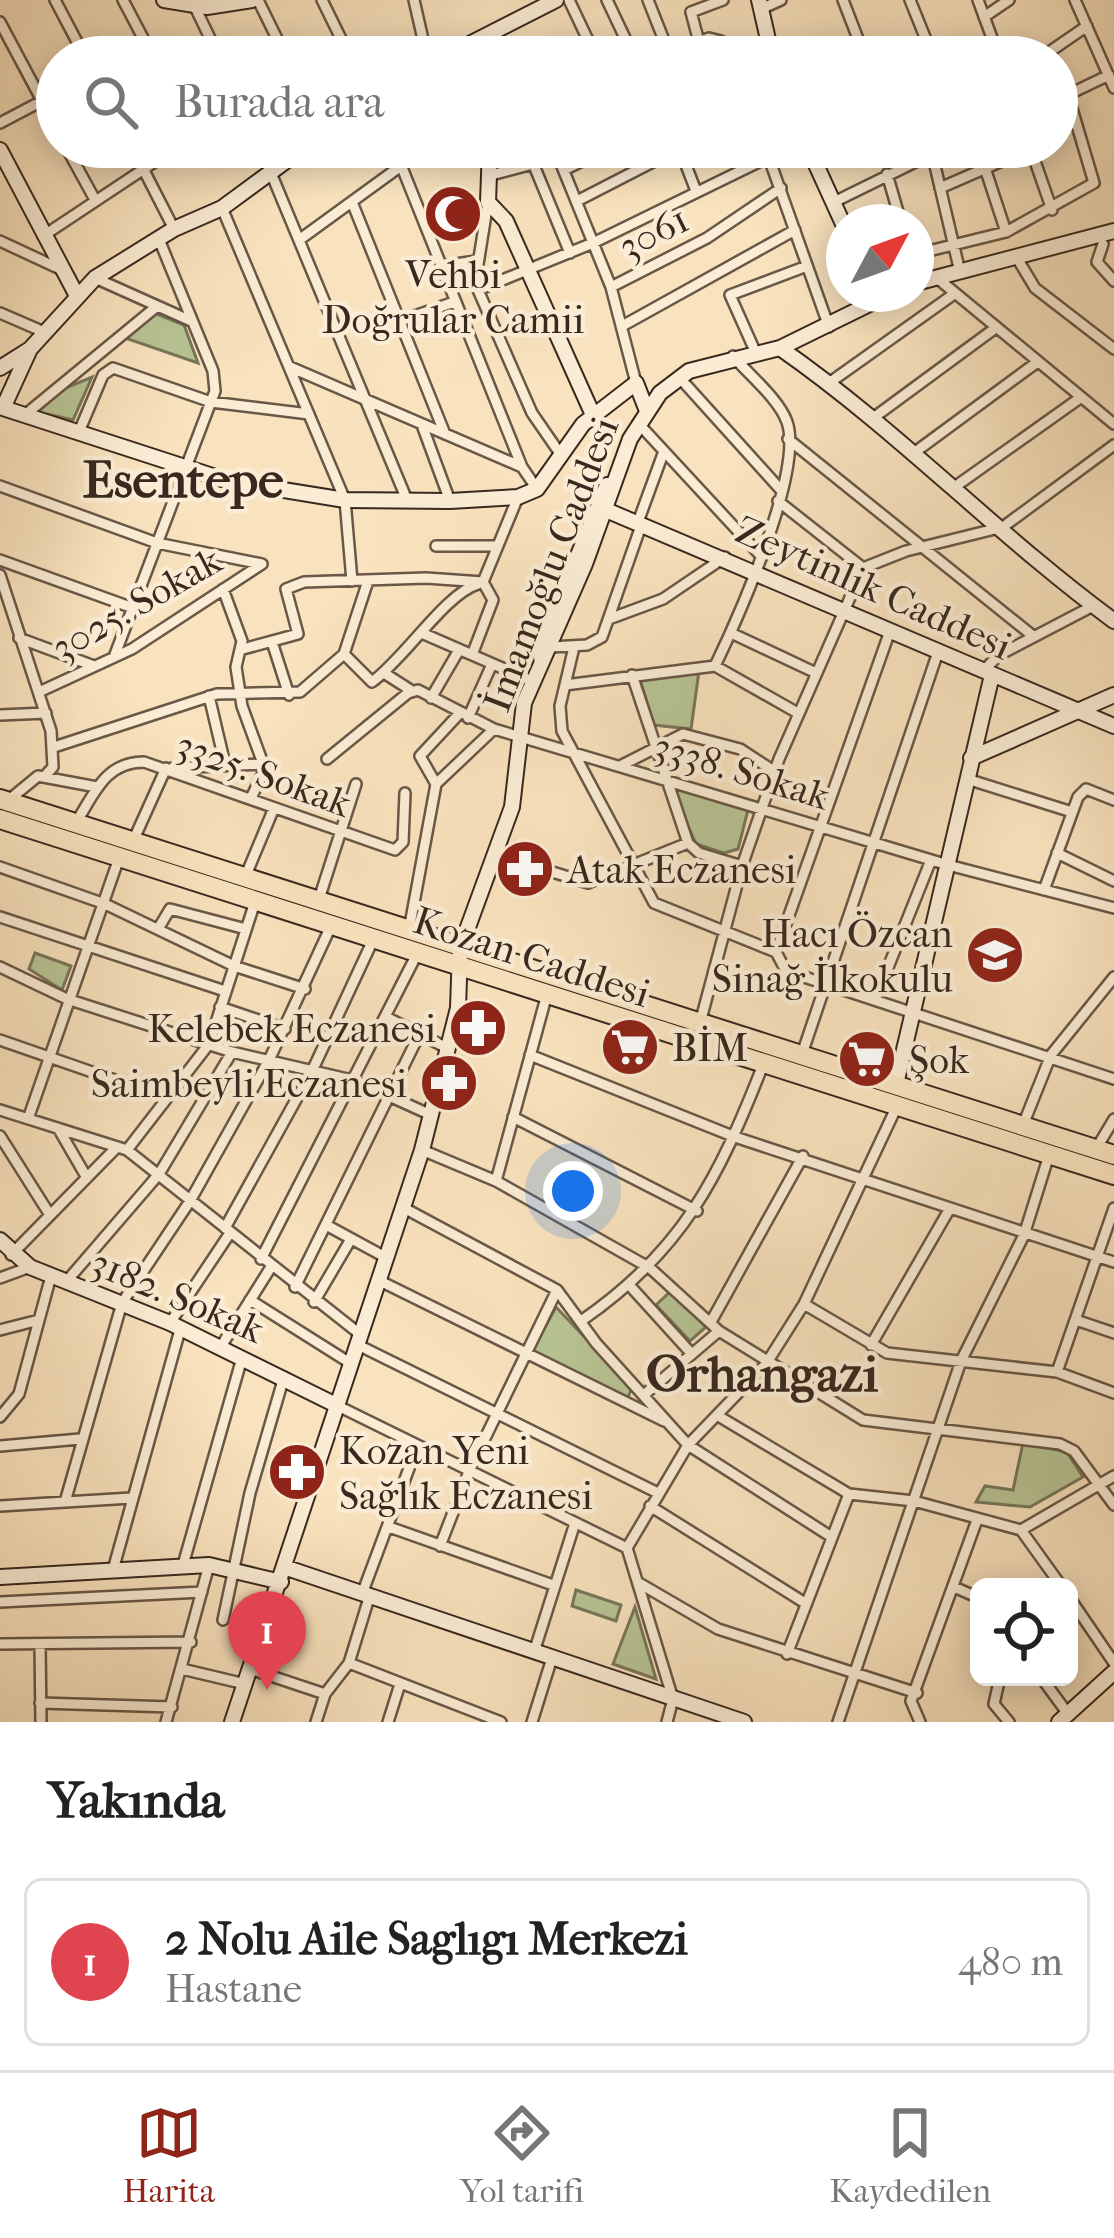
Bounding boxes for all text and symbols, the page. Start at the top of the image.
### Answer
search box [36,36,1078,168]
icon: search [78,69,144,135]
text: Burada ara [174,76,384,129]
mosque icon: Vehbi Doğrular Camii [422,183,484,245]
street label: 3061 [611,196,696,270]
north arrow [826,204,934,312]
place label: Vehbi Doğrular Camii [322,252,585,343]
street label: İmamoğlu Caddesi [474,410,628,718]
district label: Esentepe [83,450,283,510]
street label: Zeytinlik Caddesi [729,507,1019,669]
street label: 3025. Sokak [44,536,230,671]
street label: 3325. Sokak [170,721,358,827]
street label: 3338. Sokak [648,722,836,820]
pharmacy icon: Atak Eczanesi [494,838,556,900]
place label: Atak Eczanesi [565,847,797,893]
street label: Kozan Caddesi [408,897,656,1017]
place label: Hacı Özcan Sinağ İlkokulu [712,911,953,1002]
school or university icon: Hacı Özcan Sinağ İlkokulu [964,924,1026,986]
pharmacy icon: Kelebek Eczanesi [447,997,509,1059]
place label: Kelebek Eczanesi [147,1006,436,1052]
supermarket icon: BİM [599,1016,661,1078]
place label: BİM [672,1025,748,1071]
supermarket icon: Şok [836,1028,898,1090]
place label: Şok [909,1037,970,1083]
pharmacy icon: Saimbeyli Eczanesi [418,1052,480,1114]
place label: Saimbeyli Eczanesi [91,1061,407,1107]
your location [543,1161,603,1221]
street label: 3182. Sokak [84,1239,272,1353]
district label: Orhangazi [646,1344,879,1404]
place label: Kozan Yeni Sağlık Eczanesi [339,1428,593,1519]
pharmacy icon: Kozan Yeni Sağlık Eczanesi [266,1441,328,1503]
map controls [970,1578,1078,1686]
button: locate [970,1578,1078,1686]
pin: 1 [228,1591,306,1690]
text: Yakında [48,1770,224,1830]
text: 2 Nolu Aile Saglıgı Merkezi [165,1913,688,1966]
text: 1 [83,1939,97,1985]
text: 480 m [958,1939,1063,1985]
text: Hastane [165,1966,302,2012]
tab: Harita [123,2100,215,2211]
tab: Yol tarifi [460,2100,584,2211]
tab: Kaydedilen [829,2100,991,2211]

